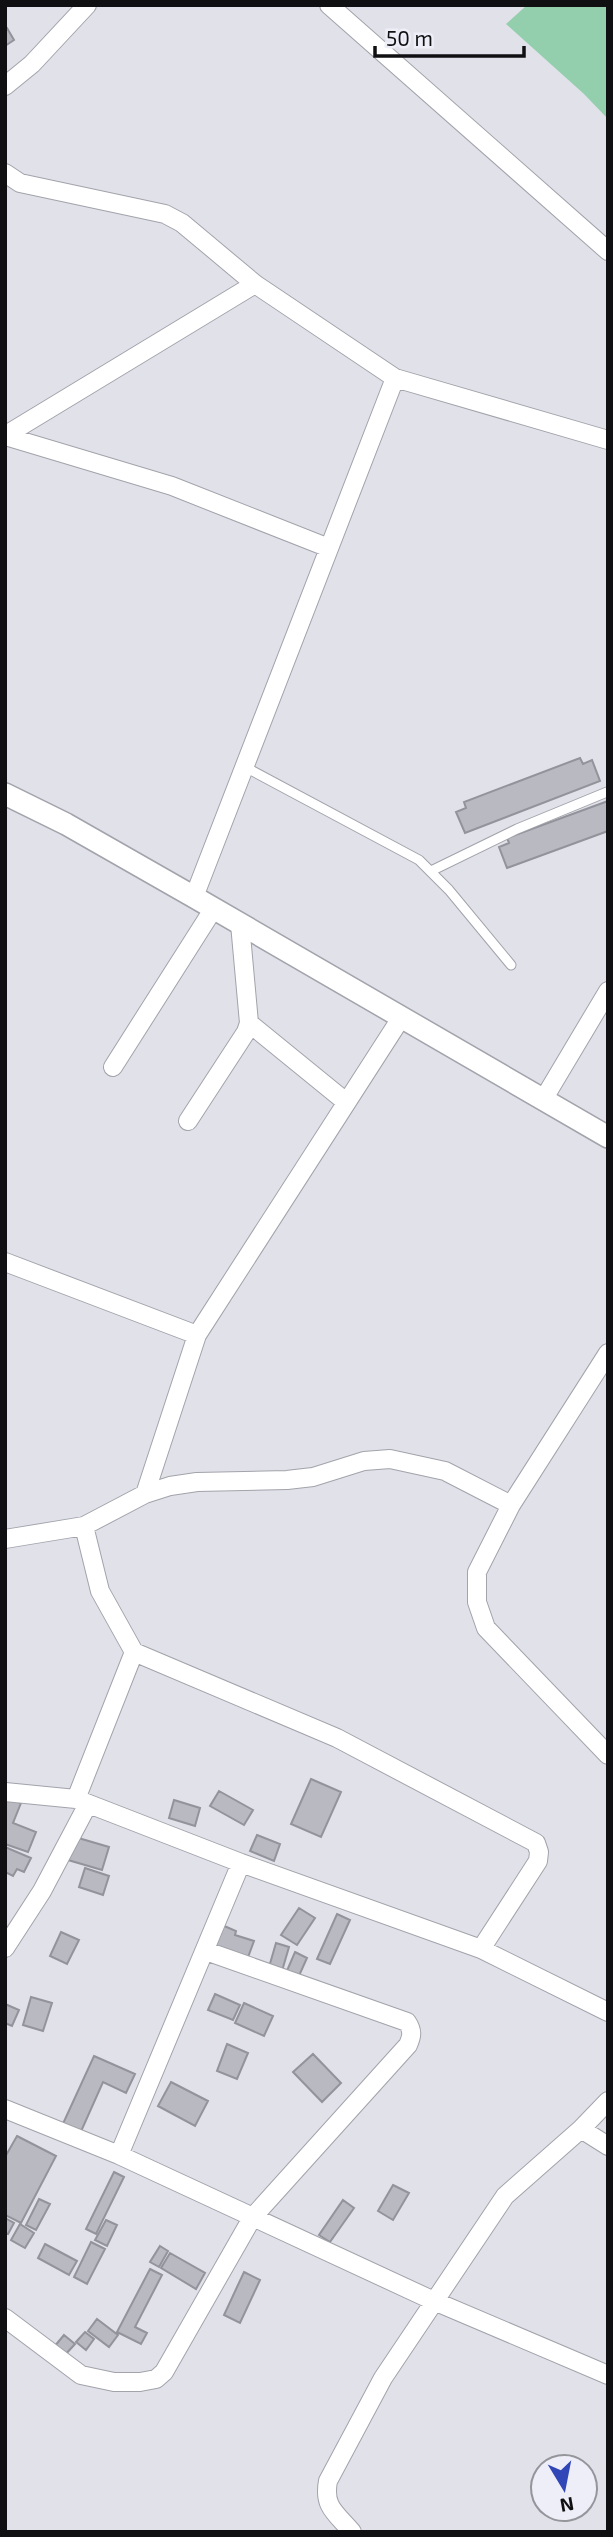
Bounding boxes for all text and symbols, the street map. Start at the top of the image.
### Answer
scale bar [375,14,524,58]
text: 50 m [386,25,433,50]
north arrow [529,2453,599,2523]
text: N [558,2493,576,2518]

